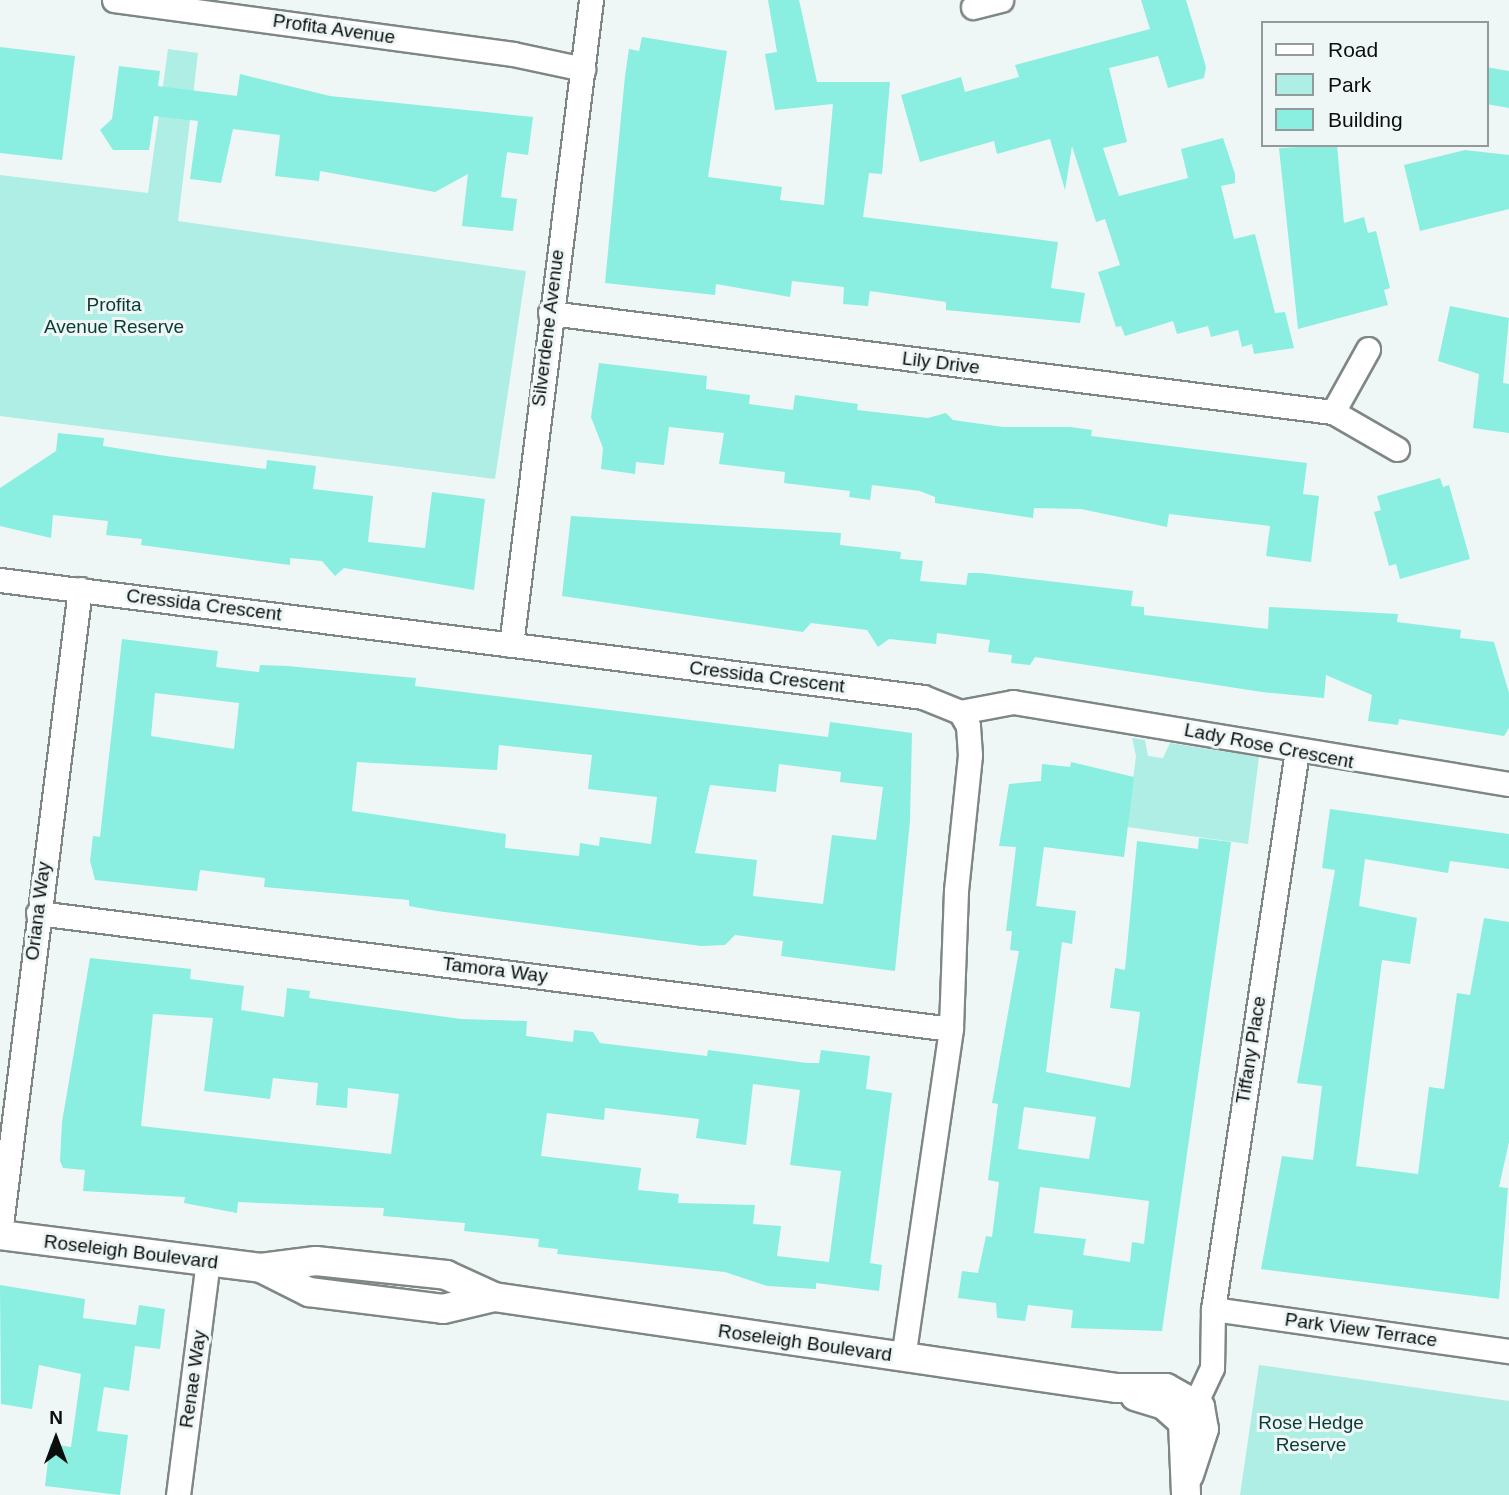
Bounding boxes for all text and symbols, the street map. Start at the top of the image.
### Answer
street label: Profita Avenue [271,9,397,49]
legend [1260,21,1488,147]
text: Road [1328,38,1378,61]
text: Park [1328,73,1371,96]
text: Building [1328,108,1403,131]
street label: Silverdene Avenue [527,248,569,408]
park label: Profita Avenue Reserve [44,294,184,338]
street label: Lily Drive [901,347,981,379]
street label: Cressida Crescent [125,584,283,626]
street label: Cressida Crescent [688,656,846,698]
street label: Lady Rose Crescent [1182,718,1356,774]
street label: Oriana Way [21,860,55,962]
street label: Tamora Way [441,952,549,988]
street label: Tiffany Place [1231,994,1271,1106]
street label: Roseleigh Boulevard [43,1230,219,1274]
street label: Park View Terrace [1283,1308,1439,1352]
street label: Roseleigh Boulevard [717,1320,893,1366]
street label: Renae Way [175,1329,211,1429]
north arrow [21,1404,91,1474]
text: N [49,1407,63,1428]
park label: Rose Hedge Reserve [1258,1412,1364,1456]

